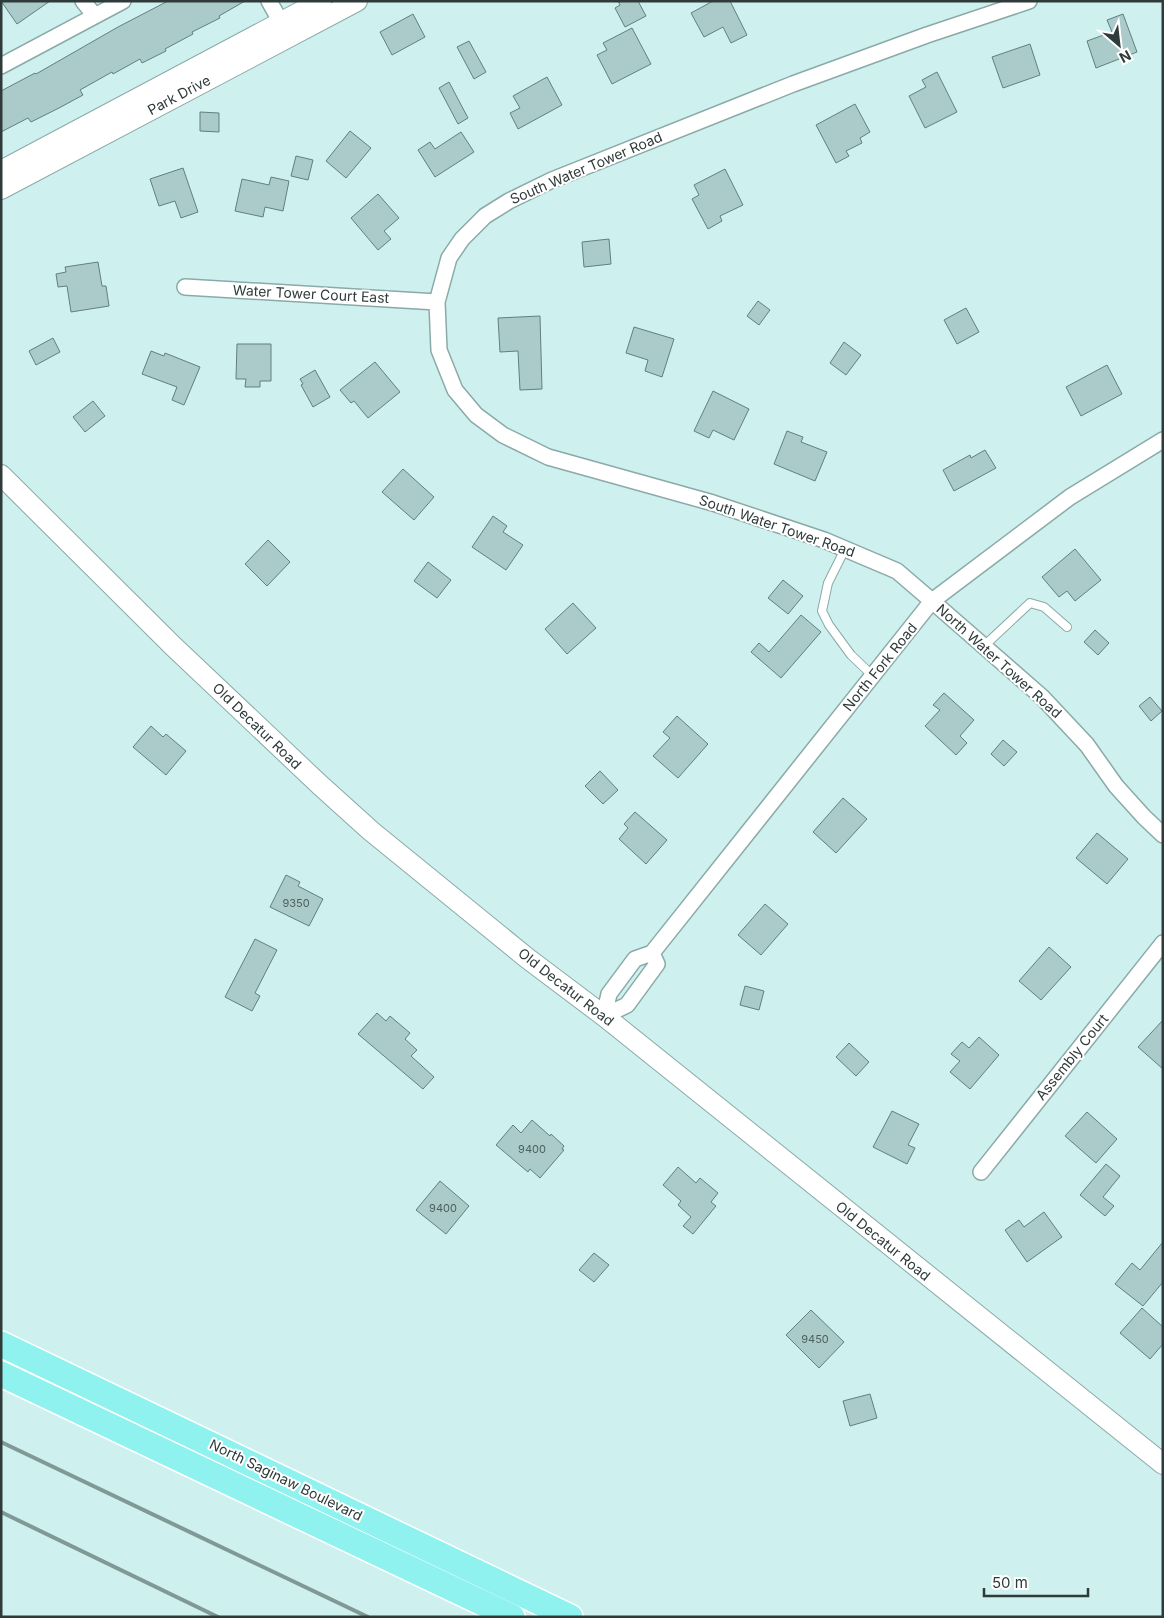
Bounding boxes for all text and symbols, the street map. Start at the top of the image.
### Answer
north arrow [1094,20,1144,70]
text: N [1117,47,1134,67]
street label: Park Drive [144,71,213,118]
street label: South Water Tower Road [507,128,664,207]
street label: Water Tower Court East [232,281,390,306]
street label: South Water Tower Road [697,491,857,560]
street label: North Water Tower Road [933,600,1065,721]
street label: North Fork Road [839,619,920,714]
street label: Old Decatur Road [209,679,305,772]
house number: 9350 [282,896,310,910]
street label: Old Decatur Road [515,944,618,1029]
street label: Assembly Court [1032,1010,1112,1103]
house number: 9400 [518,1142,546,1156]
street label: Old Decatur Road [833,1197,934,1284]
house number: 9400 [429,1201,457,1215]
house number: 9450 [801,1332,829,1346]
street label: North Saginaw Boulevard [207,1435,365,1524]
scale bar [984,1566,1088,1598]
text: 50 m [992,1573,1028,1592]

